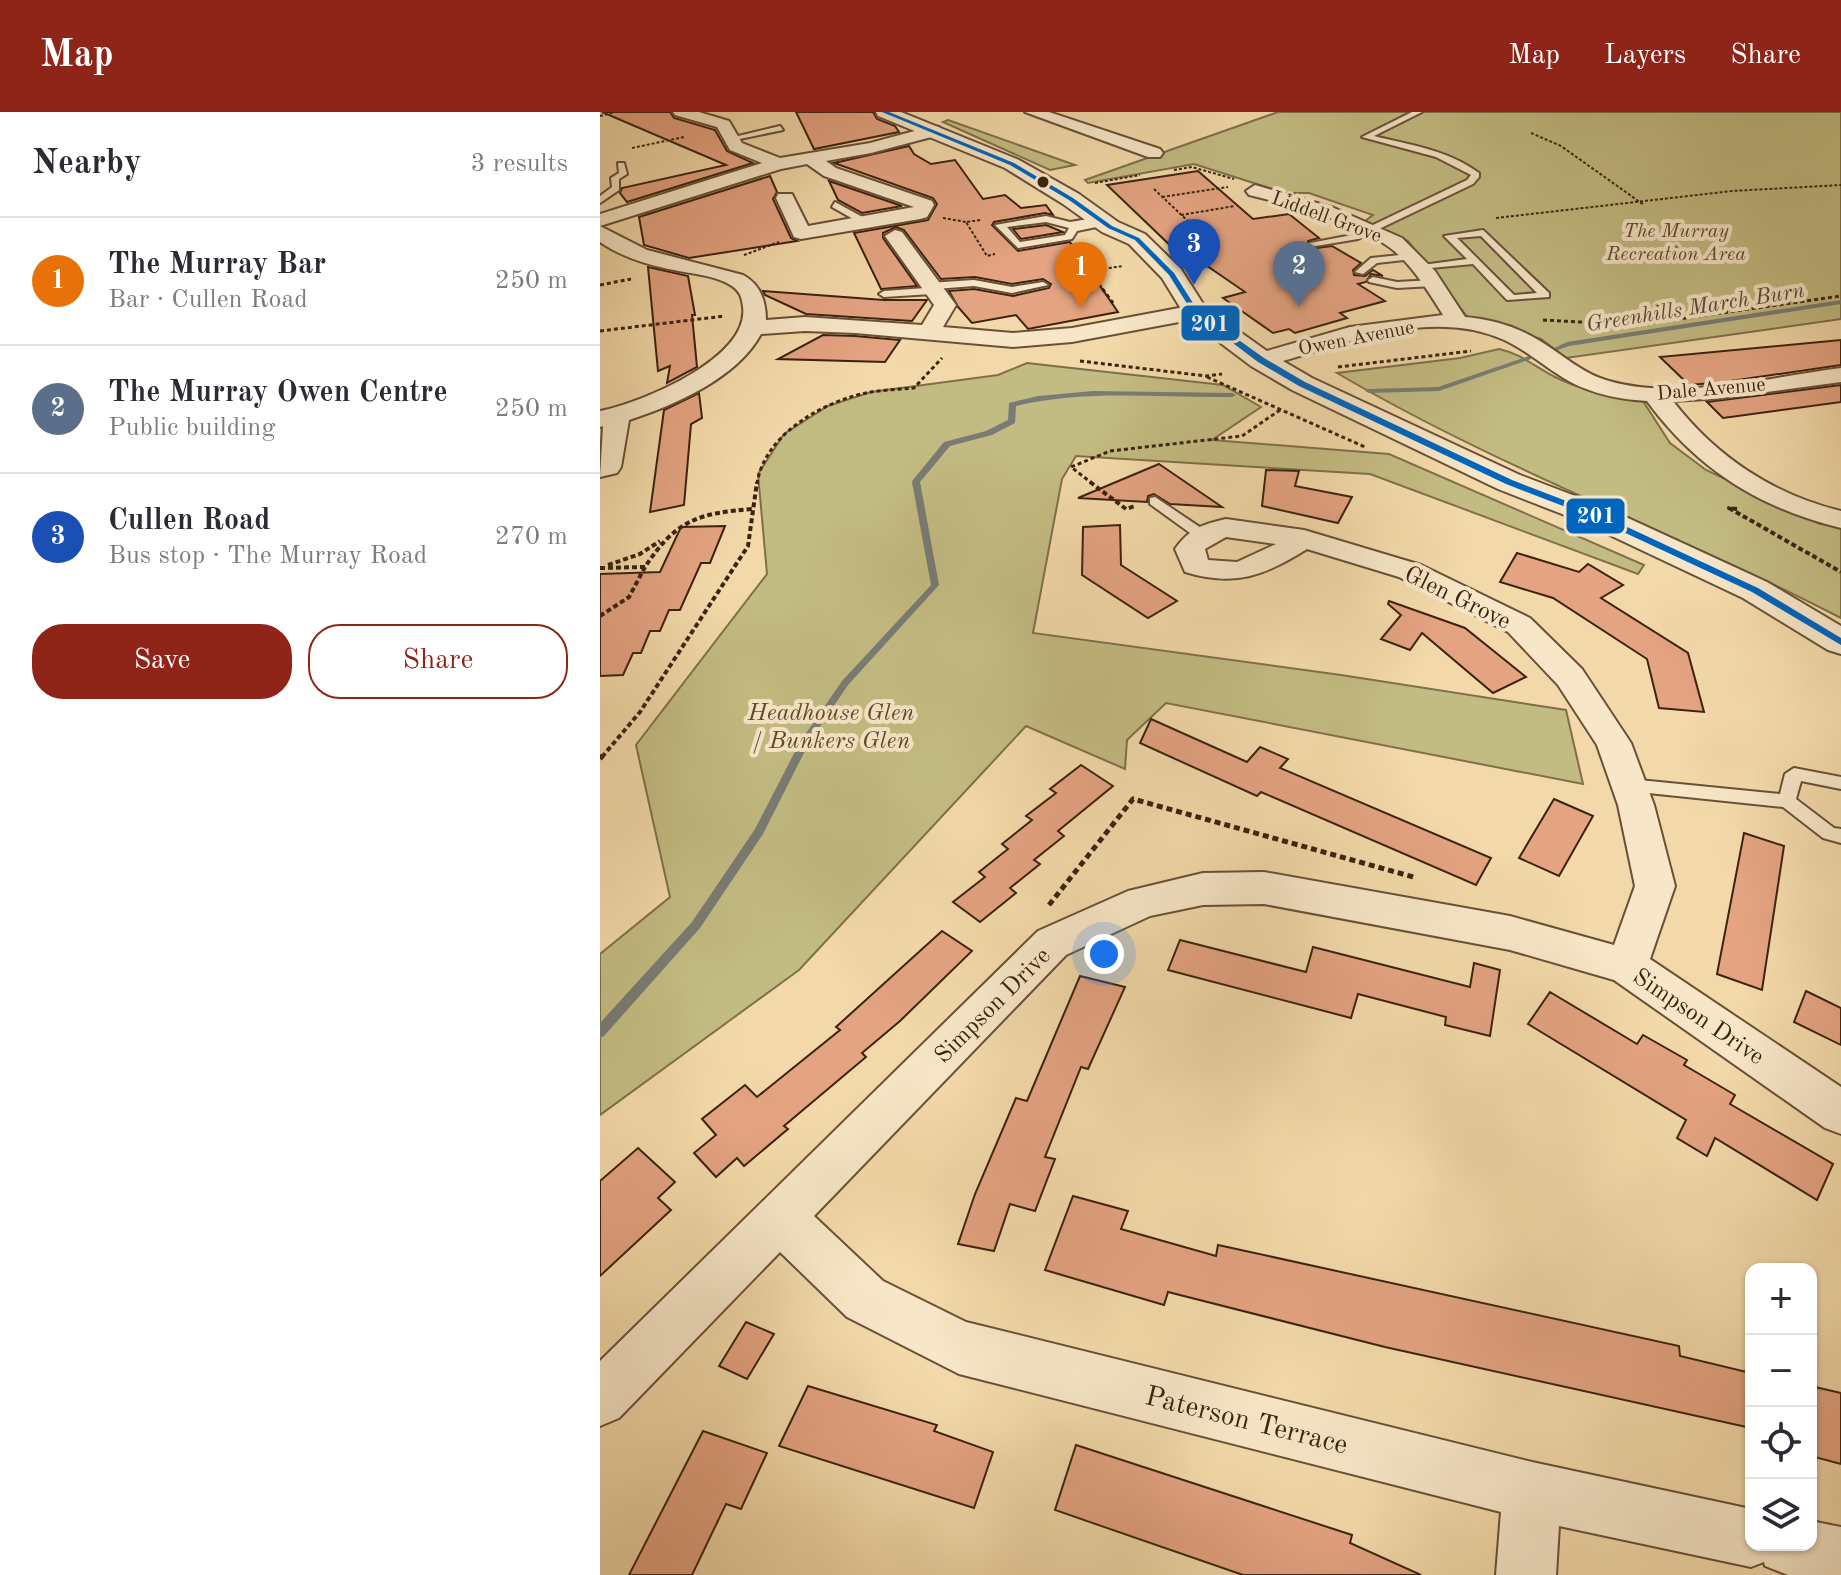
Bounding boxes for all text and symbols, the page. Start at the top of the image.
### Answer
text: Map [40,37,114,75]
text: Map [1508,42,1560,70]
text: Layers [1604,42,1686,70]
text: Share [1730,42,1801,70]
text: Nearby [32,147,142,181]
text: 3 results [470,151,568,177]
unlabelled marker [1035,174,1051,190]
street label: Liddell Grove [1268,189,1384,247]
pin: 3 [1168,219,1220,285]
park label: The Murray Recreation Area [1605,222,1746,265]
pin: 2 [1273,241,1325,307]
pin: 1 [1055,242,1107,308]
text: The Murray Bar [108,250,326,280]
text: 1 [50,268,66,294]
text: 250 m [495,268,568,294]
water label: Greenhills March Burn [1585,280,1806,336]
text: Bar · Cullen Road [108,287,308,313]
line badge: 201 [1180,304,1241,342]
text: 201 [1191,314,1229,336]
street label: Owen Avenue [1297,318,1416,360]
street label: Dale Avenue [1656,375,1766,405]
text: The Murray Owen Centre [108,378,448,408]
text: 2 [50,396,66,422]
text: 250 m [495,396,568,422]
text: Public building [108,415,275,441]
line badge: 201 [1565,497,1626,535]
text: Cullen Road [108,506,270,536]
text: 201 [1577,506,1615,528]
text: 3 [50,524,66,550]
text: 270 m [495,524,568,550]
text: Bus stop · The Murray Road [108,543,427,569]
street label: Glen Grove [1400,563,1514,635]
button: Save [32,624,292,699]
button: Share [308,624,568,699]
park label: Headhouse Glen / Bunkers Glen [747,702,915,754]
your location [1084,934,1124,974]
street label: Simpson Drive [931,944,1056,1069]
street label: Simpson Drive [1628,965,1768,1070]
map controls [1745,1263,1817,1551]
button: + [1745,1263,1817,1335]
button: − [1745,1335,1817,1407]
street label: Paterson Terrace [1142,1383,1350,1461]
button: locate [1745,1407,1817,1479]
button: layers [1745,1479,1817,1551]

